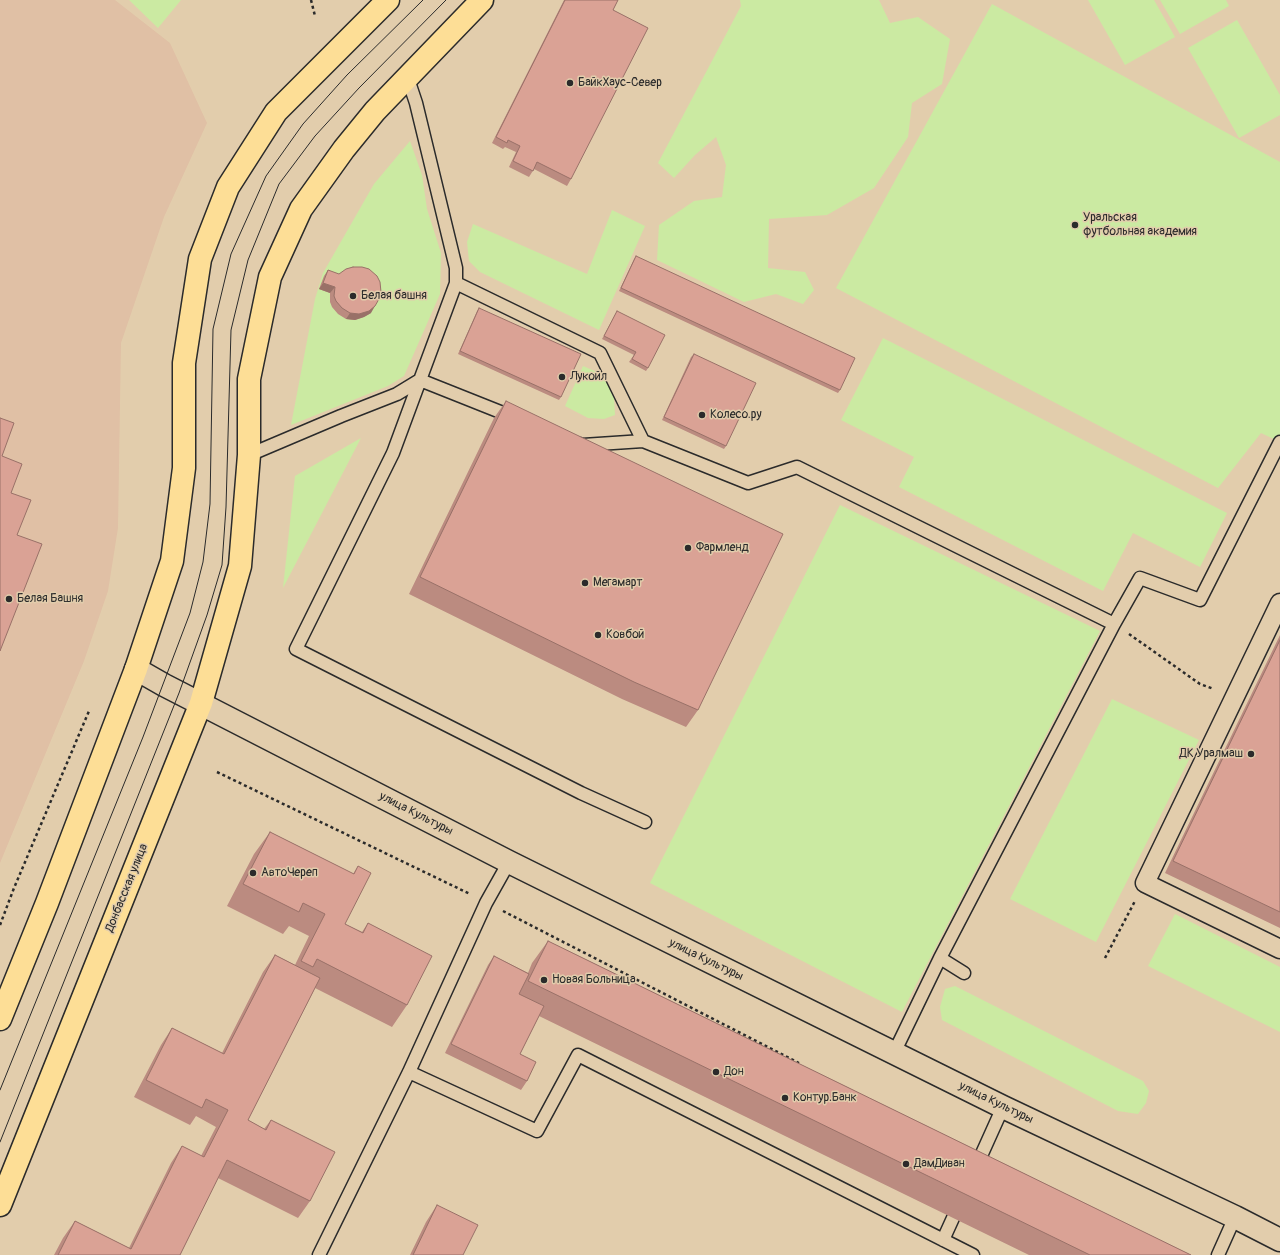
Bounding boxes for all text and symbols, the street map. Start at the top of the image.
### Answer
place label: БайкХаус-Север [578,76,662,90]
marker: БайкХаус-Север [565,78,575,88]
place label: Уральская футбольная академия [1083,211,1197,239]
marker: Уральская футбольная академия [1070,220,1080,230]
place label: Белая башня [361,289,427,303]
marker: Белая башня [348,291,358,301]
place label: Лукойл [570,370,607,384]
marker: Лукойл [557,372,567,382]
place label: Колесо.ру [710,408,762,422]
marker: Колесо.ру [697,410,707,420]
place label: Фармленд [696,541,749,555]
marker: Фармленд [683,543,693,553]
place label: Мегамарт [593,576,642,590]
marker: Мегамарт [580,578,590,588]
place label: Белая Башня [17,592,83,606]
marker: Белая Башня [4,594,14,604]
place label: Ковбой [606,628,644,642]
marker: Ковбой [593,630,603,640]
place label: ДК Уралмаш [1180,747,1243,761]
marker: ДК Уралмаш [1246,749,1256,759]
street label: улица Культуры [377,789,455,839]
street label: Донбасская улица [103,842,151,934]
place label: АвтоЧереп [261,866,318,880]
marker: АвтоЧереп [248,868,258,878]
street label: улица Культуры [667,936,745,984]
place label: Новая Больница [552,973,636,987]
marker: Новая Больница [539,975,549,985]
place label: Дон [724,1065,744,1079]
marker: Дон [711,1067,721,1077]
street label: улица Культуры [957,1079,1035,1127]
place label: Контур.Банк [793,1091,857,1105]
marker: Контур.Банк [780,1093,790,1103]
place label: ДамДиван [914,1157,965,1171]
marker: ДамДиван [901,1159,911,1169]

